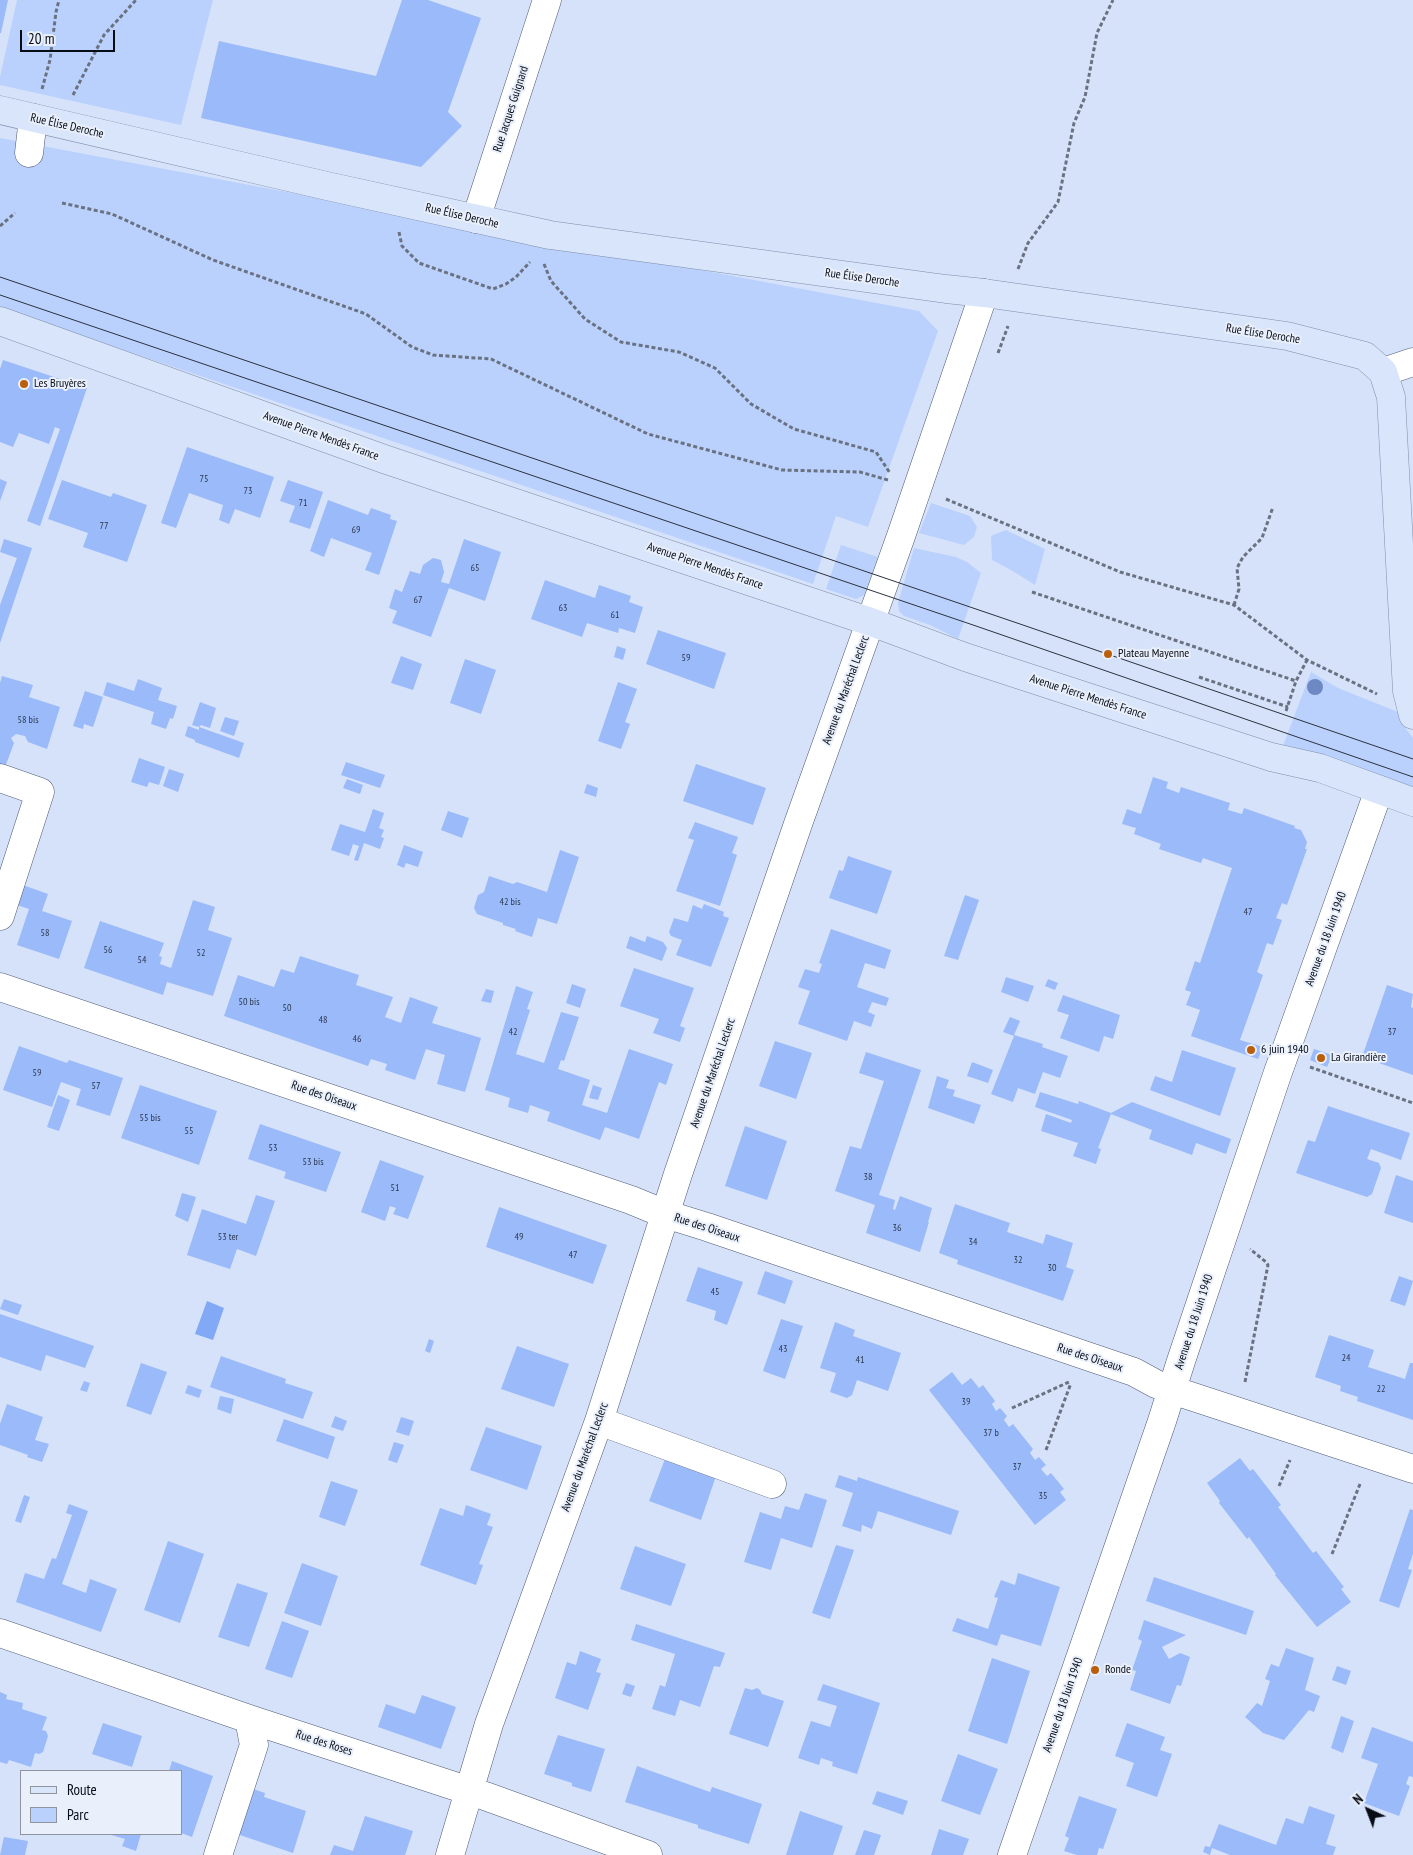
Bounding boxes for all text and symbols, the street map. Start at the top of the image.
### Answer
scale bar [22,20,118,52]
text: 20 m [28,29,54,48]
street label: Rue Jacques Guignard [490,64,532,154]
street label: Rue Élise Deroche [29,111,105,141]
street label: Rue Élise Deroche [424,201,500,231]
street label: Rue Élise Deroche [824,266,900,290]
street label: Rue Élise Deroche [1225,321,1301,347]
place label: Les Bruyères [34,377,86,391]
marker: Les Bruyères [18,378,30,390]
street label: Avenue Pierre Mendès France [261,408,381,464]
house number: 75 [200,473,208,485]
house number: 73 [244,485,252,497]
house number: 71 [299,497,307,509]
house number: 77 [100,520,108,532]
house number: 69 [352,524,360,536]
street label: Avenue Pierre Mendès France [645,539,765,593]
house number: 65 [471,562,479,574]
house number: 67 [414,594,422,606]
house number: 63 [559,602,567,614]
house number: 61 [611,609,619,621]
street label: Avenue du Maréchal Leclerc [820,633,872,747]
place label: Plateau Mayenne [1118,647,1189,661]
marker: Plateau Mayenne [1102,648,1114,660]
house number: 59 [682,652,690,664]
street label: Avenue Pierre Mendès France [1028,671,1148,723]
house number: 58 bis [17,714,39,726]
street label: Avenue du 18 Juin 1940 [1302,890,1350,988]
house number: 42 bis [499,896,521,908]
house number: 47 [1244,906,1252,918]
house number: 58 [41,927,49,939]
house number: 56 [104,944,112,956]
house number: 52 [197,947,205,959]
house number: 54 [138,954,146,966]
house number: 50 bis [238,996,260,1008]
house number: 50 [283,1002,291,1014]
house number: 48 [319,1014,327,1026]
street label: Avenue du Maréchal Leclerc [687,1016,739,1130]
house number: 42 [509,1026,517,1038]
house number: 37 [1388,1026,1396,1038]
house number: 46 [353,1033,361,1045]
place label: 6 juin 1940 [1261,1043,1309,1057]
marker: 6 juin 1940 [1245,1044,1257,1056]
place label: La Girandière [1331,1051,1386,1065]
marker: La Girandière [1315,1052,1327,1064]
house number: 59 [33,1067,41,1079]
street label: Rue des Oiseaux [289,1078,359,1114]
house number: 57 [92,1080,100,1092]
house number: 55 bis [139,1112,161,1124]
house number: 55 [185,1125,193,1137]
house number: 53 [269,1142,277,1154]
house number: 53 bis [302,1156,324,1168]
house number: 38 [864,1171,872,1183]
house number: 51 [391,1182,399,1194]
street label: Rue des Oiseaux [672,1211,742,1245]
house number: 36 [893,1222,901,1234]
house number: 53 ter [218,1231,238,1243]
house number: 49 [515,1231,523,1243]
house number: 34 [969,1236,977,1248]
house number: 47 [569,1249,577,1261]
house number: 32 [1014,1254,1022,1266]
house number: 30 [1048,1262,1056,1274]
street label: Avenue du 18 Juin 1940 [1172,1273,1216,1371]
house number: 45 [711,1286,719,1298]
street label: Rue des Oiseaux [1055,1341,1125,1375]
house number: 43 [779,1343,787,1355]
house number: 24 [1342,1352,1350,1364]
house number: 41 [856,1354,864,1366]
house number: 22 [1377,1383,1385,1395]
house number: 39 [962,1396,970,1408]
street label: Avenue du Maréchal Leclerc [559,1400,611,1514]
house number: 37 b [983,1427,999,1439]
house number: 37 [1013,1461,1021,1473]
house number: 35 [1039,1490,1047,1502]
street label: Avenue du 18 Juin 1940 [1040,1656,1086,1754]
place label: Ronde [1105,1663,1131,1677]
marker: Ronde [1089,1664,1101,1676]
street label: Rue des Roses [294,1727,354,1759]
legend [20,1770,182,1835]
text: Route [67,1780,97,1799]
north arrow [1343,1785,1393,1835]
text: N [1349,1790,1367,1808]
text: Parc [67,1805,89,1824]

